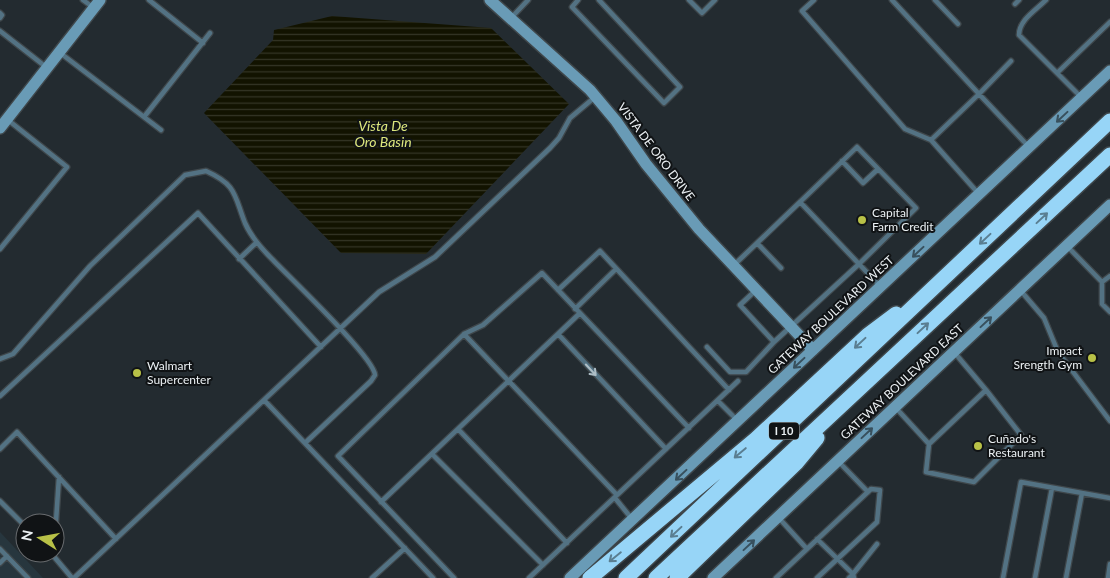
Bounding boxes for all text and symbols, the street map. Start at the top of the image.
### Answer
street label: VISTA DE ORO DRIVE [615,100,698,204]
one-way arrow [1055,111,1068,123]
water label: Vista De Oro Basin [354,117,412,150]
place label: Capital Farm Credit [872,205,934,234]
one-way arrow [1036,212,1049,224]
marker: Capital Farm Credit [856,214,868,226]
one-way arrow [979,232,992,244]
one-way arrow [911,246,924,258]
street label: GATEWAY BOULEVARD WEST [765,252,897,377]
one-way arrow [979,316,992,328]
street label: GATEWAY BOULEVARD EAST [837,321,966,443]
one-way arrow [917,322,930,334]
one-way arrow [853,337,866,349]
place label: Impact Srength Gym [1014,343,1083,372]
marker: Impact Srength Gym [1086,352,1098,364]
one-way arrow [793,357,806,369]
place label: Walmart Supercenter [147,358,211,387]
one-way arrow [585,363,597,376]
marker: Walmart Supercenter [131,367,143,379]
road number: I 10 [769,422,799,440]
one-way arrow [861,427,874,439]
place label: Cuñado's Restaurant [988,431,1045,460]
marker: Cuñado's Restaurant [972,440,984,452]
one-way arrow [734,447,747,458]
one-way arrow [675,469,687,481]
north arrow [15,513,65,563]
one-way arrow [669,526,682,537]
text: N [17,529,36,542]
one-way arrow [742,539,755,551]
one-way arrow [609,552,622,563]

